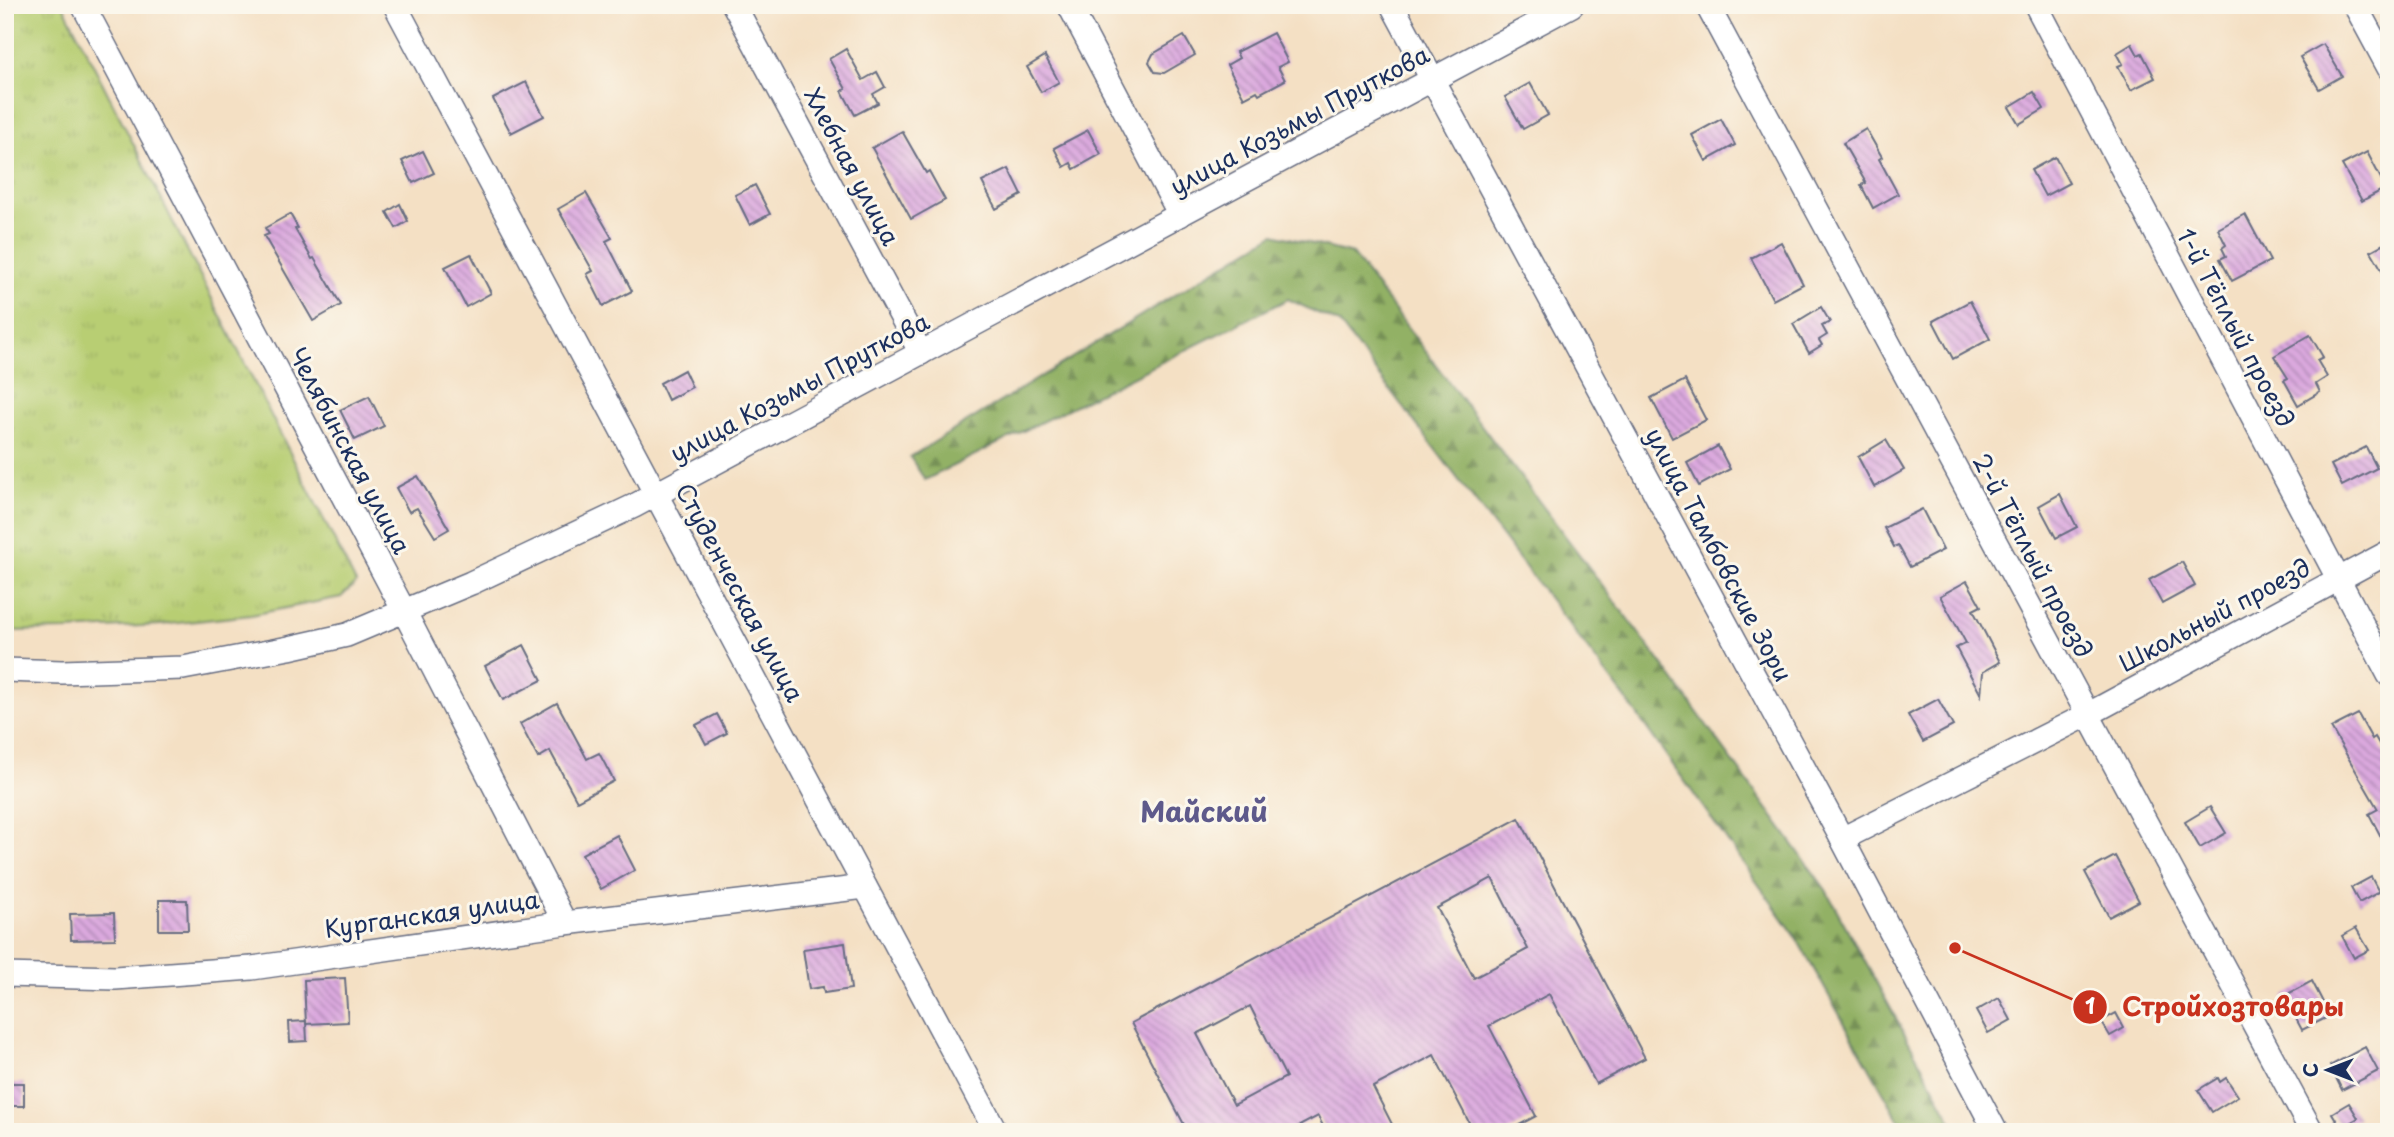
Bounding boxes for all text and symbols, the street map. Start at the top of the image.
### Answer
street label: улица Козьмы Пруткова [1163,35,1435,203]
street label: Хлебная улица [796,81,910,251]
street label: 1-й Тёплый проезд [2169,221,2305,433]
street label: улица Козьмы Пруткова [663,302,935,470]
street label: Челябинская улица [281,340,421,560]
street label: улица Тамбовские Зори [1637,421,1802,687]
street label: 2-й Тёплый проезд [1965,446,2103,664]
street label: Студенческая улица [668,476,814,708]
street label: Школьный проезд [2112,548,2316,680]
district label: Майский [1140,789,1268,832]
street label: Курганская улица [322,880,541,946]
callout: Стройхозтовары [2073,983,2358,1030]
text: Стройхозтовары [2122,986,2344,1025]
text: 1 [2085,989,2095,1021]
north arrow [2292,1036,2362,1106]
text: С [2296,1063,2324,1077]

